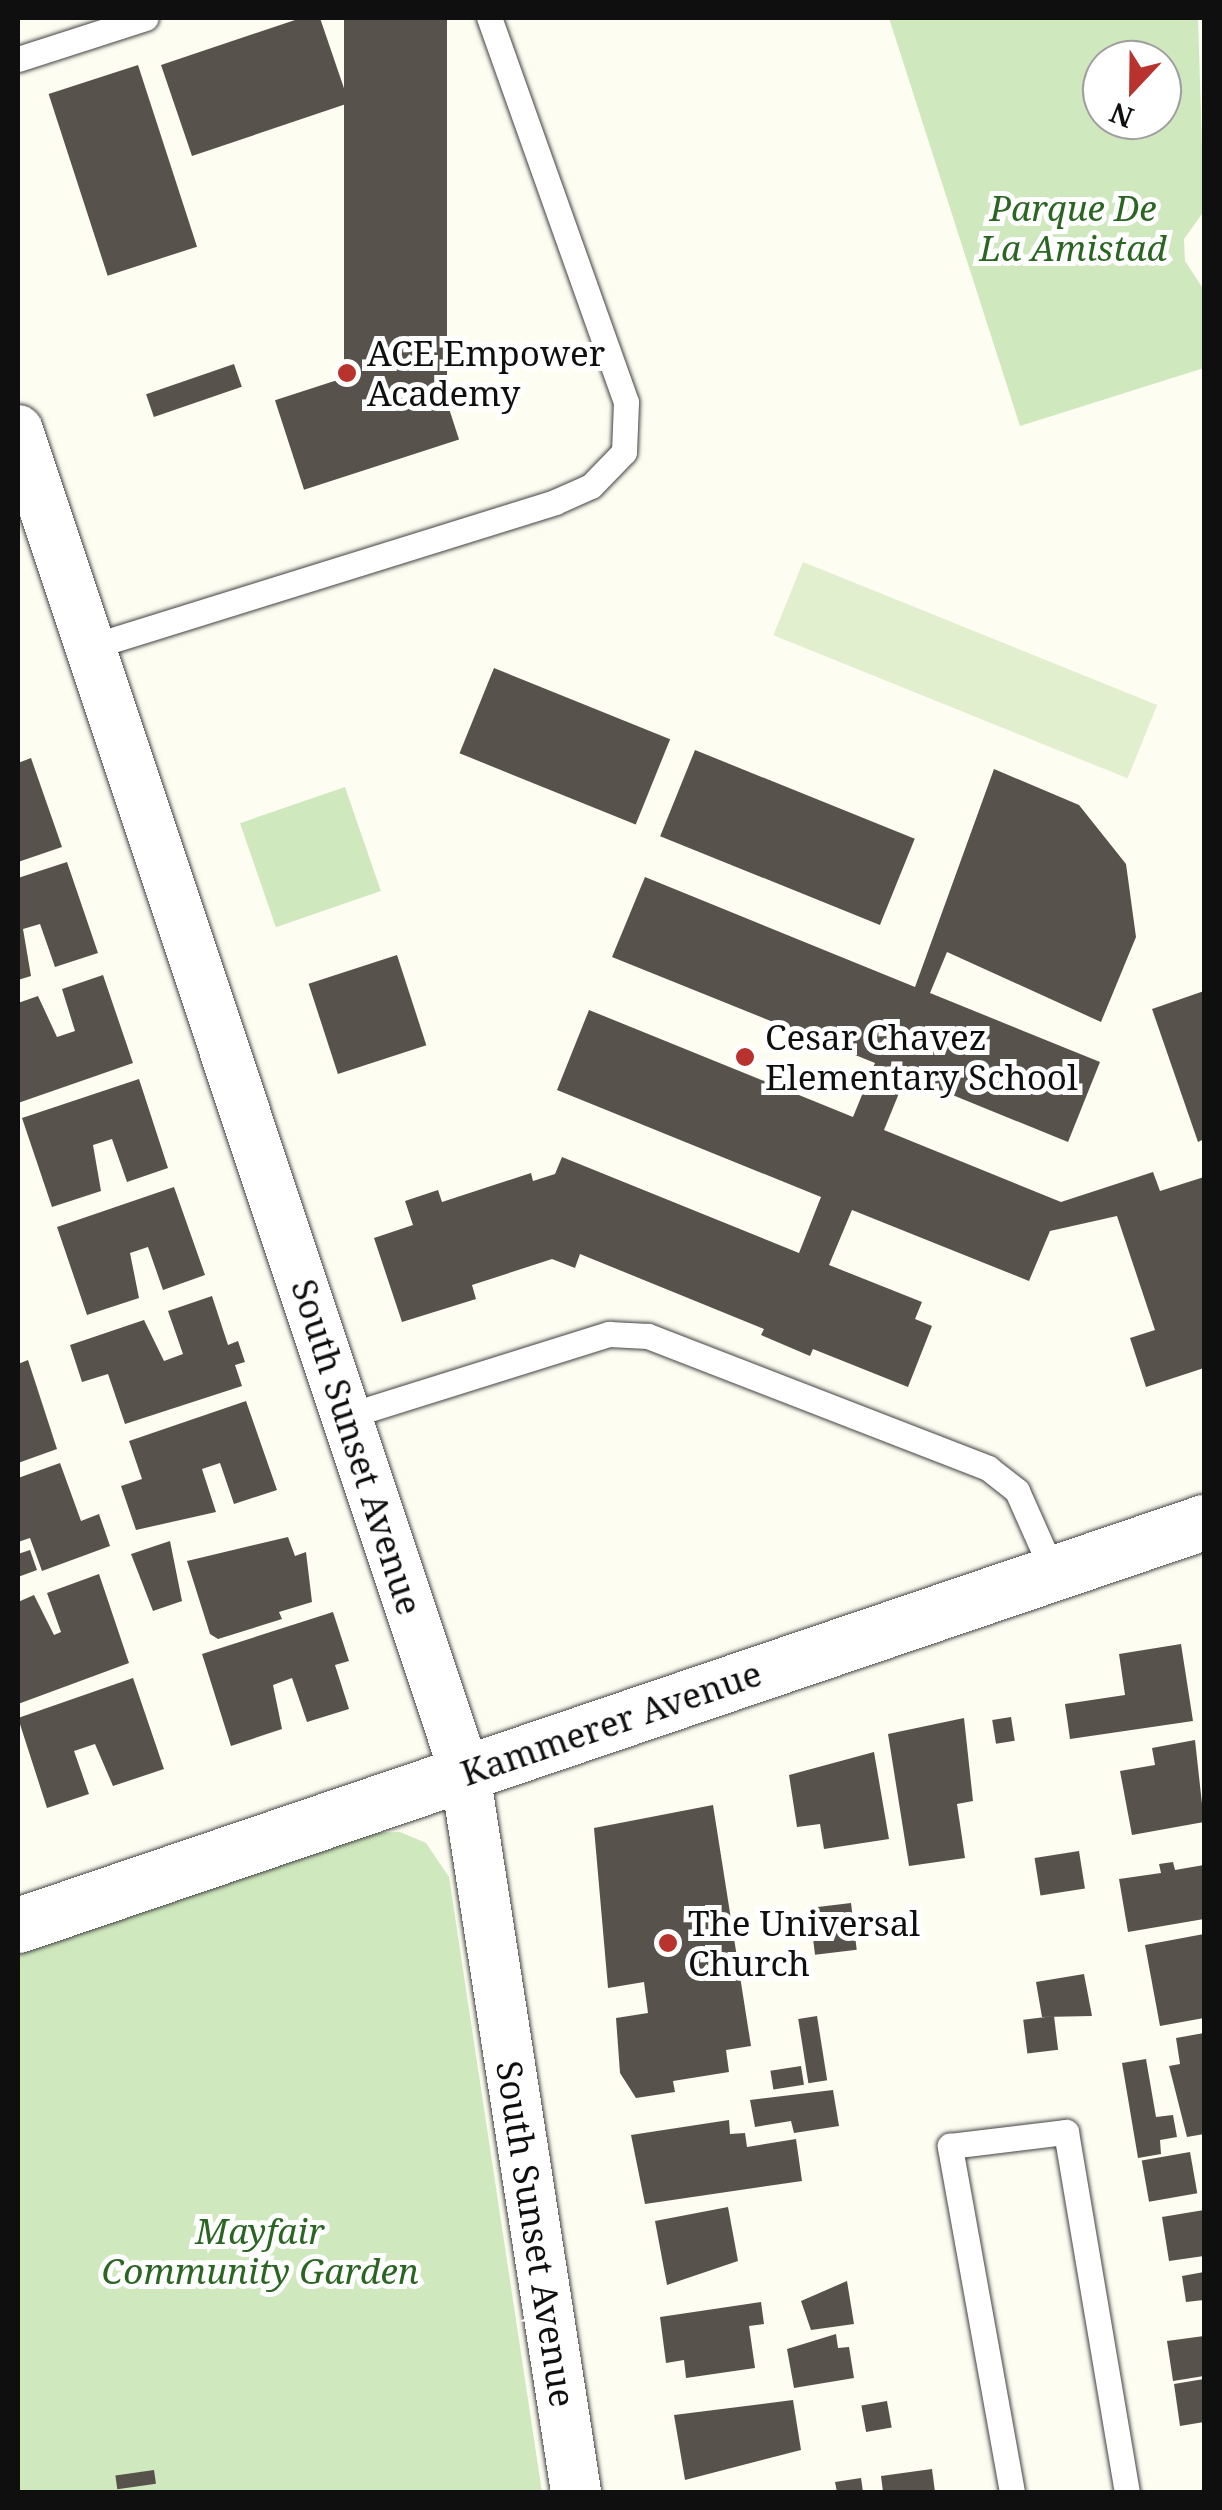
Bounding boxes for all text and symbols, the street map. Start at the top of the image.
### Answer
north arrow [1082,40,1182,140]
text: N [1104,94,1139,138]
park label: Parque De La Amistad [979,187,1167,269]
place label: ACE Empower Academy [367,332,605,414]
marker: ACE Empower Academy [336,362,358,384]
place label: Cesar Chavez Elementary School [765,1016,1078,1098]
marker: Cesar Chavez Elementary School [734,1046,756,1068]
street label: South Sunset Avenue [283,1274,431,1620]
street label: Kammerer Avenue [455,1652,767,1794]
place label: The Universal Church [688,1902,920,1984]
marker: The Universal Church [657,1932,679,1954]
street label: South Sunset Avenue [488,2058,584,2410]
park label: Mayfair Community Garden [101,2210,419,2292]

